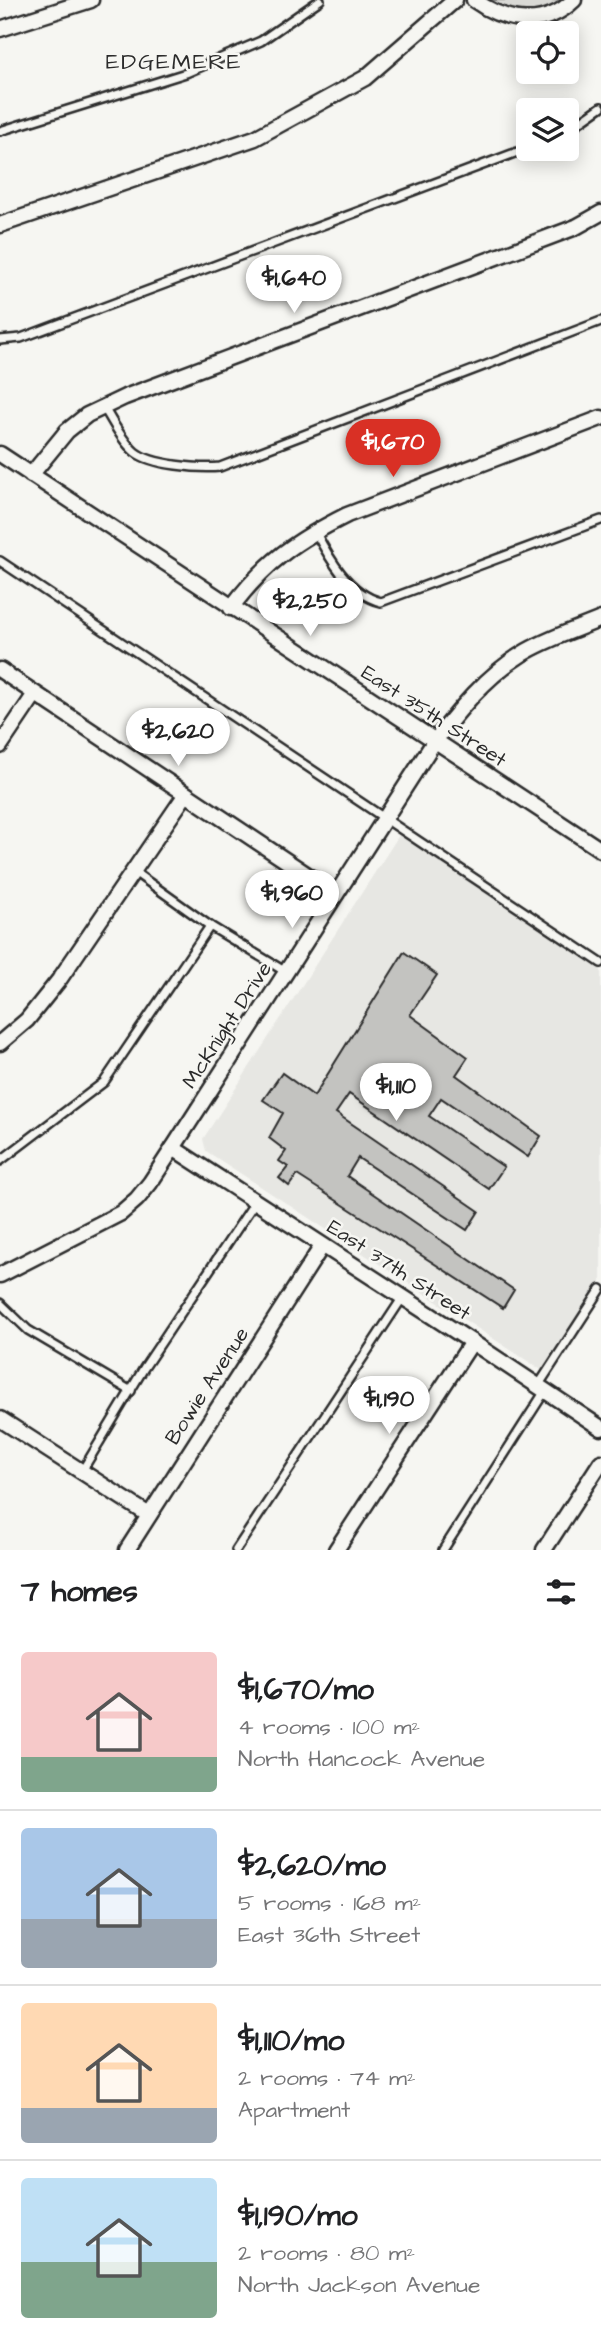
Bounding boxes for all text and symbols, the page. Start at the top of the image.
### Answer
map controls [516,21,579,161]
button: locate [516,21,579,84]
district label: EDGEMERE [106,46,242,78]
button: layers [516,98,579,161]
pin: $1,640 [237,256,351,315]
text: $1,640 [262,262,326,294]
pin: $1,670 [336,420,450,479]
text: $1,670 [362,426,424,458]
pin: $2,250 [253,578,367,638]
text: $2,250 [273,585,347,617]
street label: East 35th Street [356,658,513,774]
pin: $2,620 [121,708,235,768]
text: $2,620 [142,715,214,747]
pin: $1,960 [235,870,349,930]
text: $1,960 [261,877,323,909]
street label: McKnight Drive [175,956,281,1095]
pin: $1,110 [339,1064,453,1123]
text: $1,110 [376,1070,416,1102]
street label: East 37th Street [321,1213,477,1328]
street label: Bowie Avenue [158,1322,256,1450]
pin: $1,190 [332,1376,446,1436]
text: $1,190 [364,1383,414,1415]
text: 7 homes [21,1571,138,1613]
icon: filters [542,1573,580,1611]
text: $1,670/mo [238,1669,374,1711]
icon: home [77,1680,161,1764]
text: 4 rooms · 100 m² [238,1711,420,1743]
text: North Hancock Avenue [238,1743,485,1775]
text: $2,620/mo [238,1845,386,1887]
icon: home [77,1856,161,1940]
text: 5 rooms · 168 m² [238,1887,421,1919]
text: East 36th Street [238,1919,420,1951]
text: $1,110/mo [238,2020,344,2062]
icon: home [77,2031,161,2115]
text: 2 rooms · 74 m² [238,2062,416,2094]
text: Apartment [238,2094,350,2126]
text: $1,190/mo [238,2195,358,2237]
icon: home [77,2206,161,2290]
text: 2 rooms · 80 m² [238,2237,415,2269]
text: North Jackson Avenue [238,2269,480,2301]

